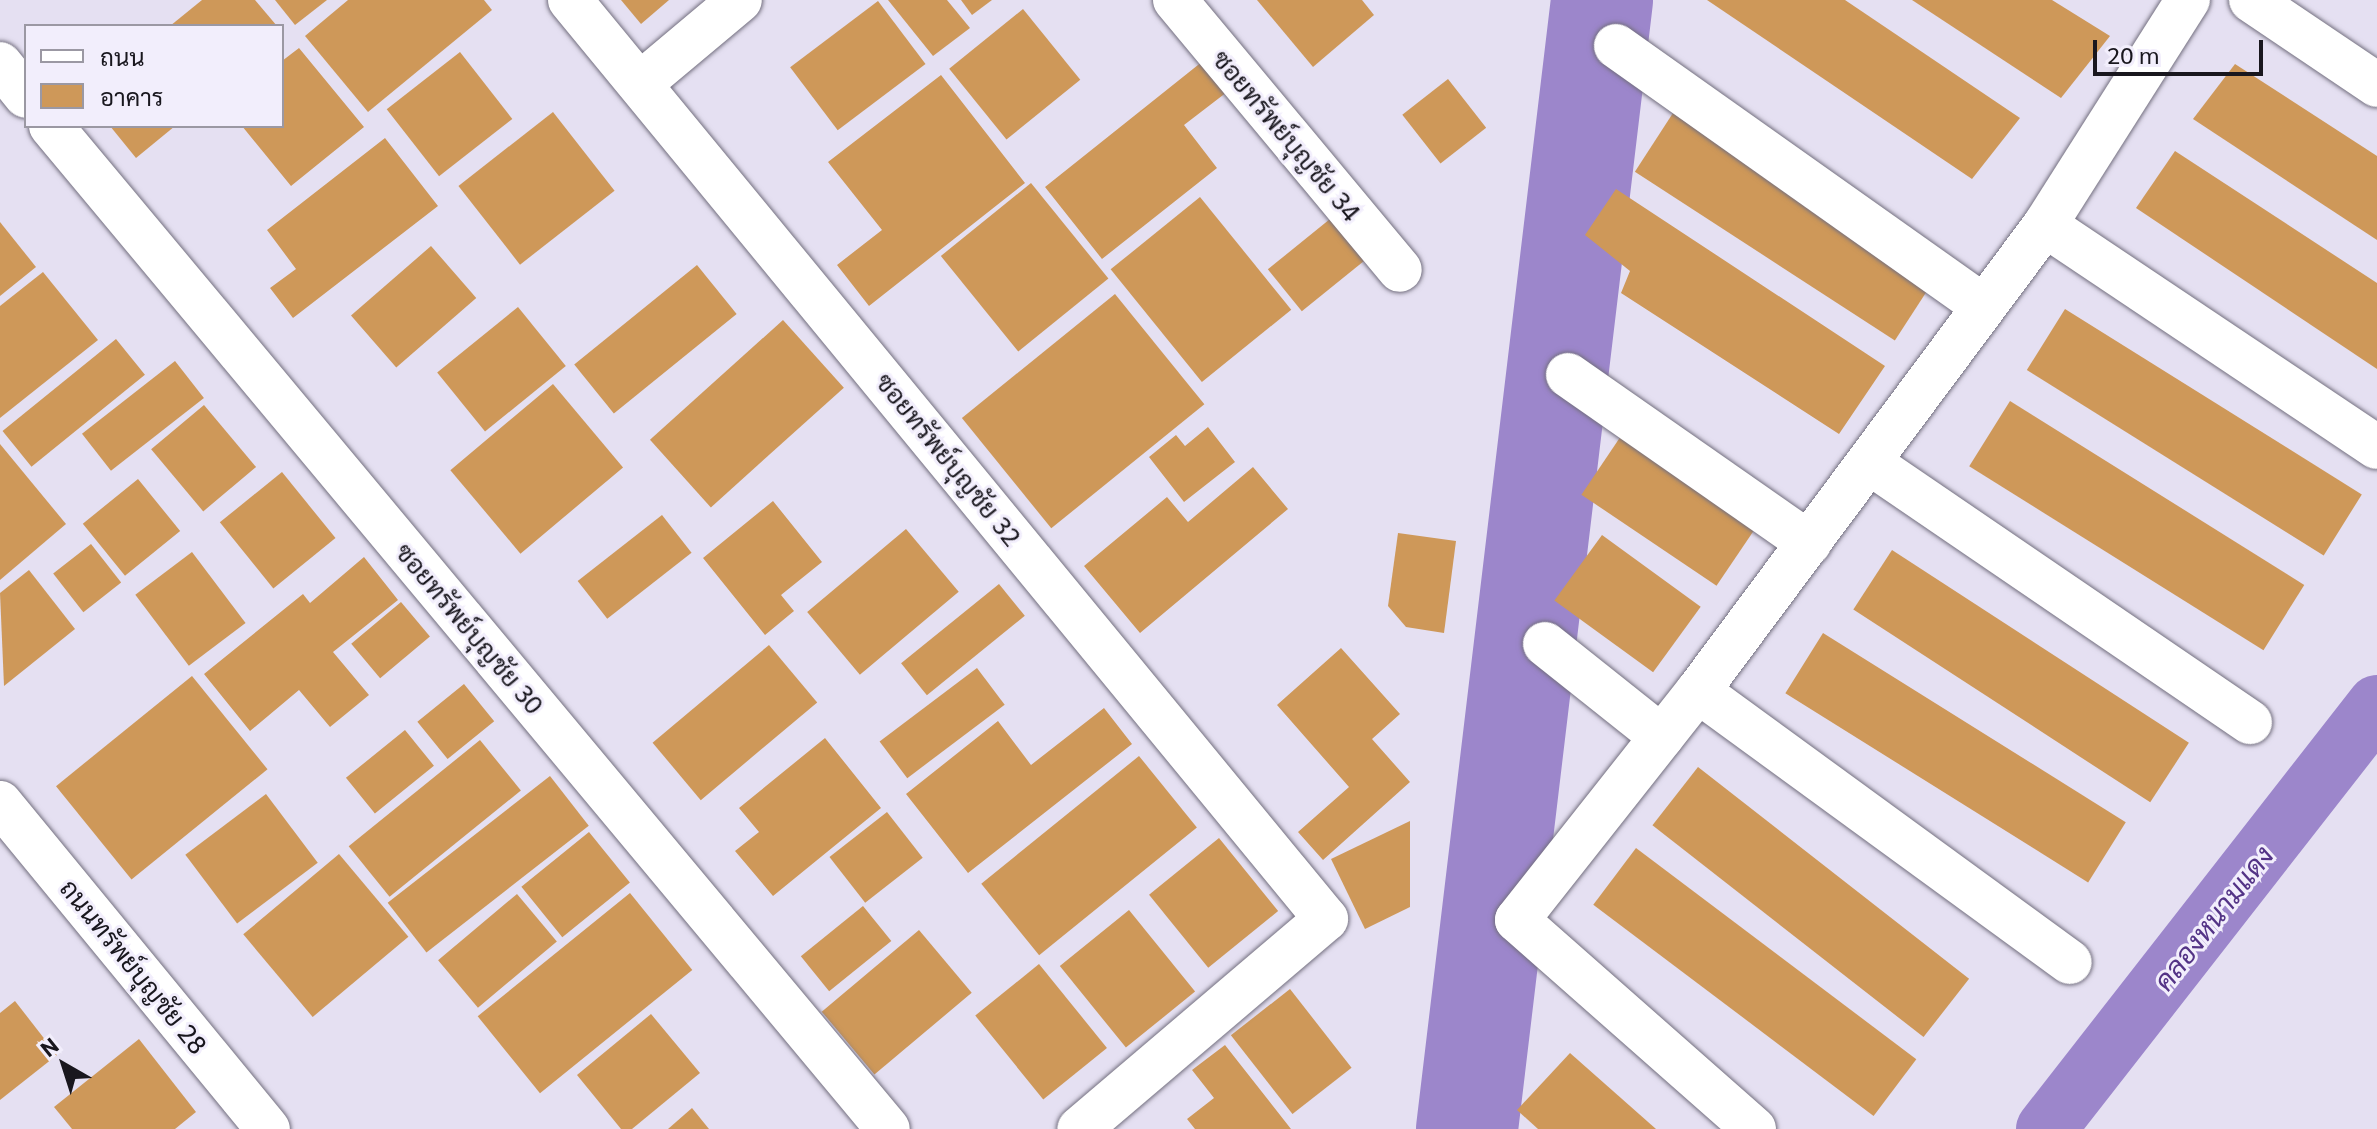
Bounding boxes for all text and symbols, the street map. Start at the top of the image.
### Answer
legend [24,24,284,128]
scale bar [2097,24,2267,74]
text: 20 m [2107,38,2159,70]
text: ถนน [100,40,145,72]
street label: ซอยทรัพย์บุญชัย 34 [1206,43,1368,227]
text: อาคาร [100,80,163,112]
street label: ซอยทรัพย์บุญชัย 32 [870,366,1028,552]
street label: ซอยทรัพย์บุญชัย 30 [389,536,551,720]
water label: คลองหนามแดง [2145,838,2279,996]
street label: ถนนทรัพย์บุญชัย 28 [54,872,214,1060]
north arrow [24,1025,104,1105]
text: N [34,1031,64,1062]

